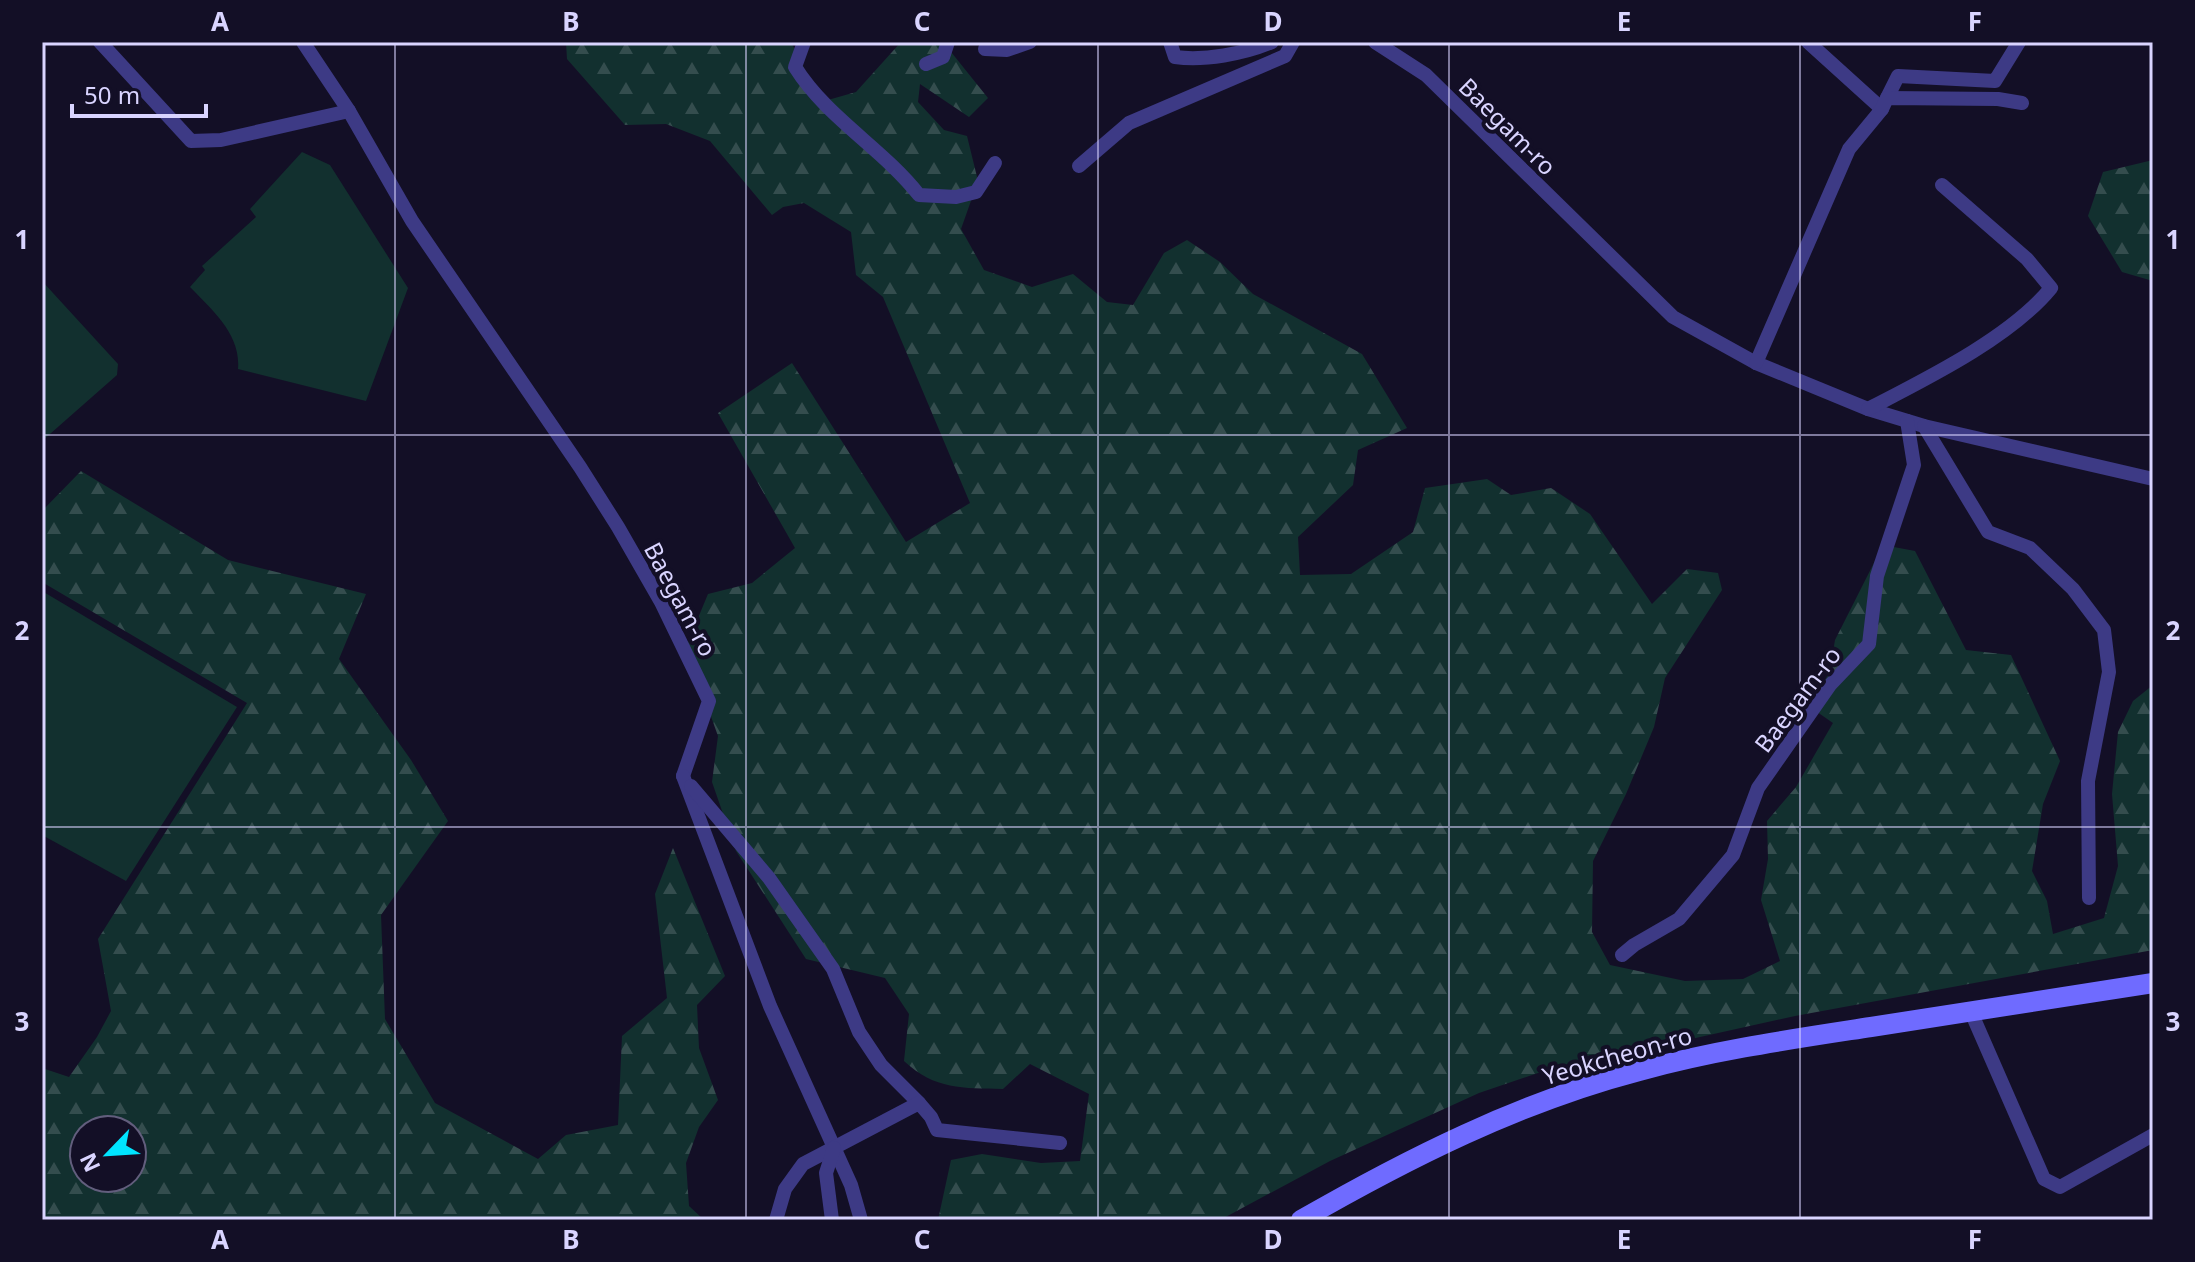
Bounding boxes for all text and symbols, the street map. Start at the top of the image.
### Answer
text: A [211,3,229,39]
text: B [562,3,580,39]
text: C [914,3,930,39]
text: D [1263,3,1283,39]
text: E [1617,3,1631,39]
text: F [1968,3,1982,39]
scale bar [72,68,206,118]
street label: Baegam-ro [1452,70,1564,182]
text: 50 m [84,78,140,111]
text: 1 [15,221,29,257]
text: 1 [2166,221,2180,257]
street label: Baegam-ro [637,536,725,662]
text: 2 [15,612,30,648]
text: 2 [2166,612,2181,648]
street label: Baegam-ro [1746,639,1848,759]
text: 3 [15,1003,29,1039]
text: 3 [2166,1003,2180,1039]
street label: Yeokcheon-ro [1538,1018,1696,1092]
north arrow [68,1114,148,1194]
text: N [72,1148,106,1177]
text: A [211,1221,229,1257]
text: B [562,1221,580,1257]
text: C [914,1221,930,1257]
text: D [1263,1221,1283,1257]
text: E [1617,1221,1631,1257]
text: F [1968,1221,1982,1257]

